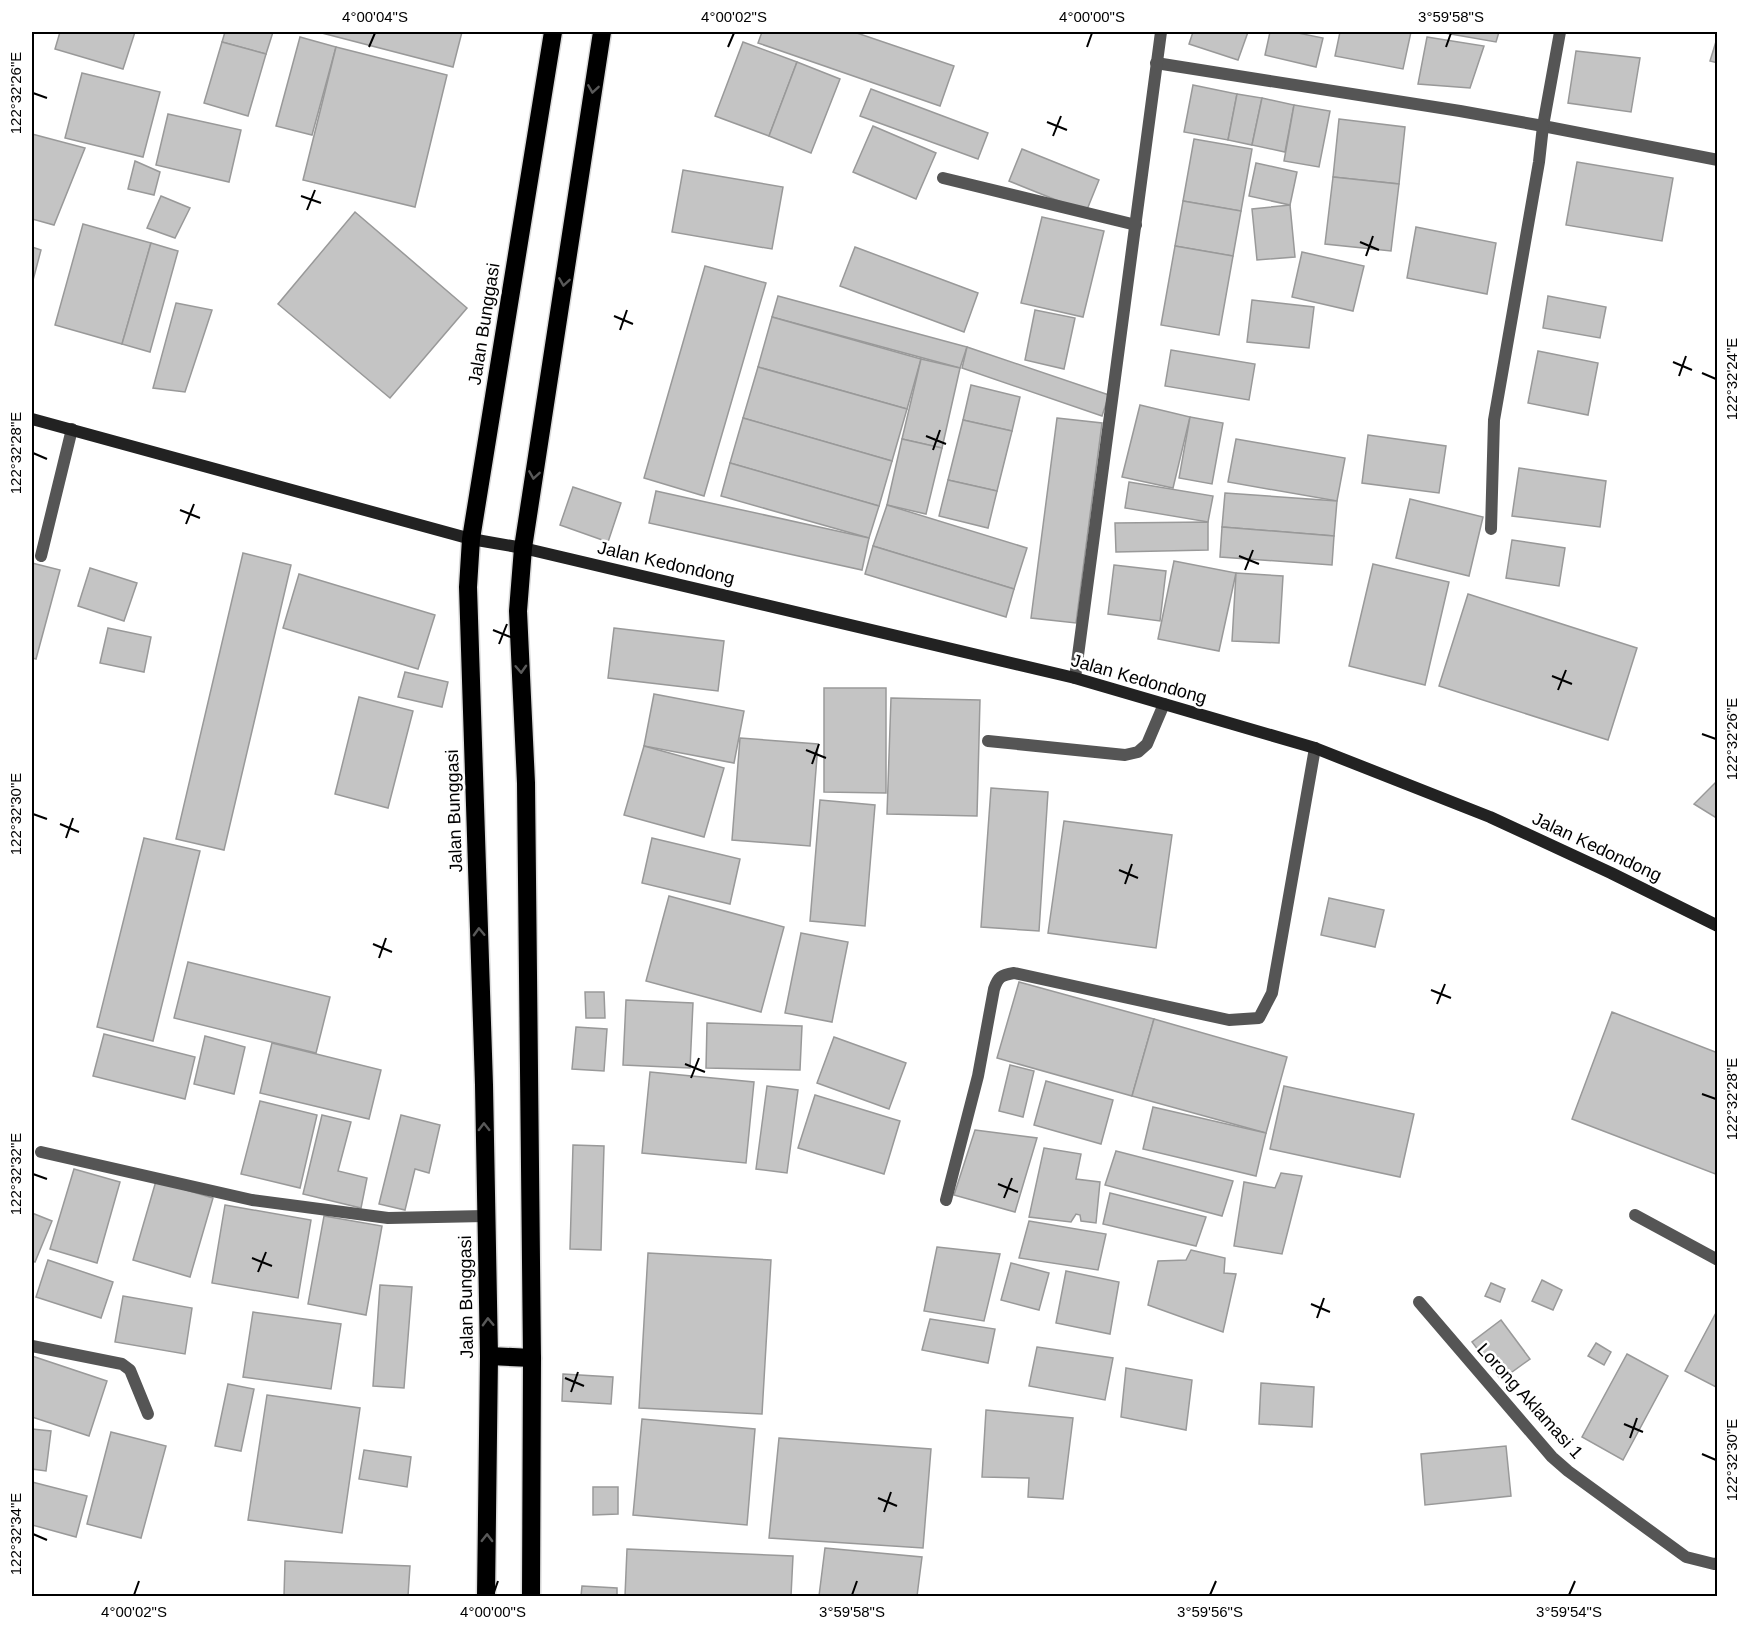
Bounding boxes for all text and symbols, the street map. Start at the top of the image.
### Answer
text: 4°00'04"S [342,8,408,25]
text: 4°00'02"S [701,8,767,25]
text: 4°00'00"S [1059,8,1125,25]
text: 3°59'58"S [1418,8,1484,25]
text: 122°32'26"E [7,52,24,134]
one-way arrow [587,85,599,94]
street label: Jalan Bunggasi [464,262,504,386]
one-way arrow [558,278,570,287]
text: 122°32'24"E [1723,338,1740,420]
text: 122°32'28"E [7,412,24,494]
one-way arrow [529,470,541,480]
street label: Jalan Kedondong [595,537,737,589]
street label: Jalan Kedondong [1069,650,1209,708]
one-way arrow [514,664,527,673]
text: 122°32'26"E [1723,698,1740,780]
street label: Jalan Bunggasi [442,749,466,873]
text: 122°32'30"E [7,773,24,855]
street label: Jalan Kedondong [1529,808,1665,886]
one-way arrow [472,928,485,937]
text: 122°32'28"E [1723,1058,1740,1140]
one-way arrow [478,1123,490,1132]
text: 122°32'32"E [7,1133,24,1215]
street label: Jalan Bunggasi [455,1235,477,1359]
one-way arrow [482,1318,494,1327]
street label: Lorong Aklamasi 1 [1473,1339,1587,1463]
text: 122°32'30"E [1723,1419,1740,1501]
text: 122°32'34"E [7,1493,24,1575]
one-way arrow [480,1534,493,1543]
text: 4°00'02"S [101,1603,167,1620]
text: 4°00'00"S [460,1603,526,1620]
text: 3°59'58"S [819,1603,885,1620]
text: 3°59'56"S [1177,1603,1243,1620]
text: 3°59'54"S [1536,1603,1602,1620]

